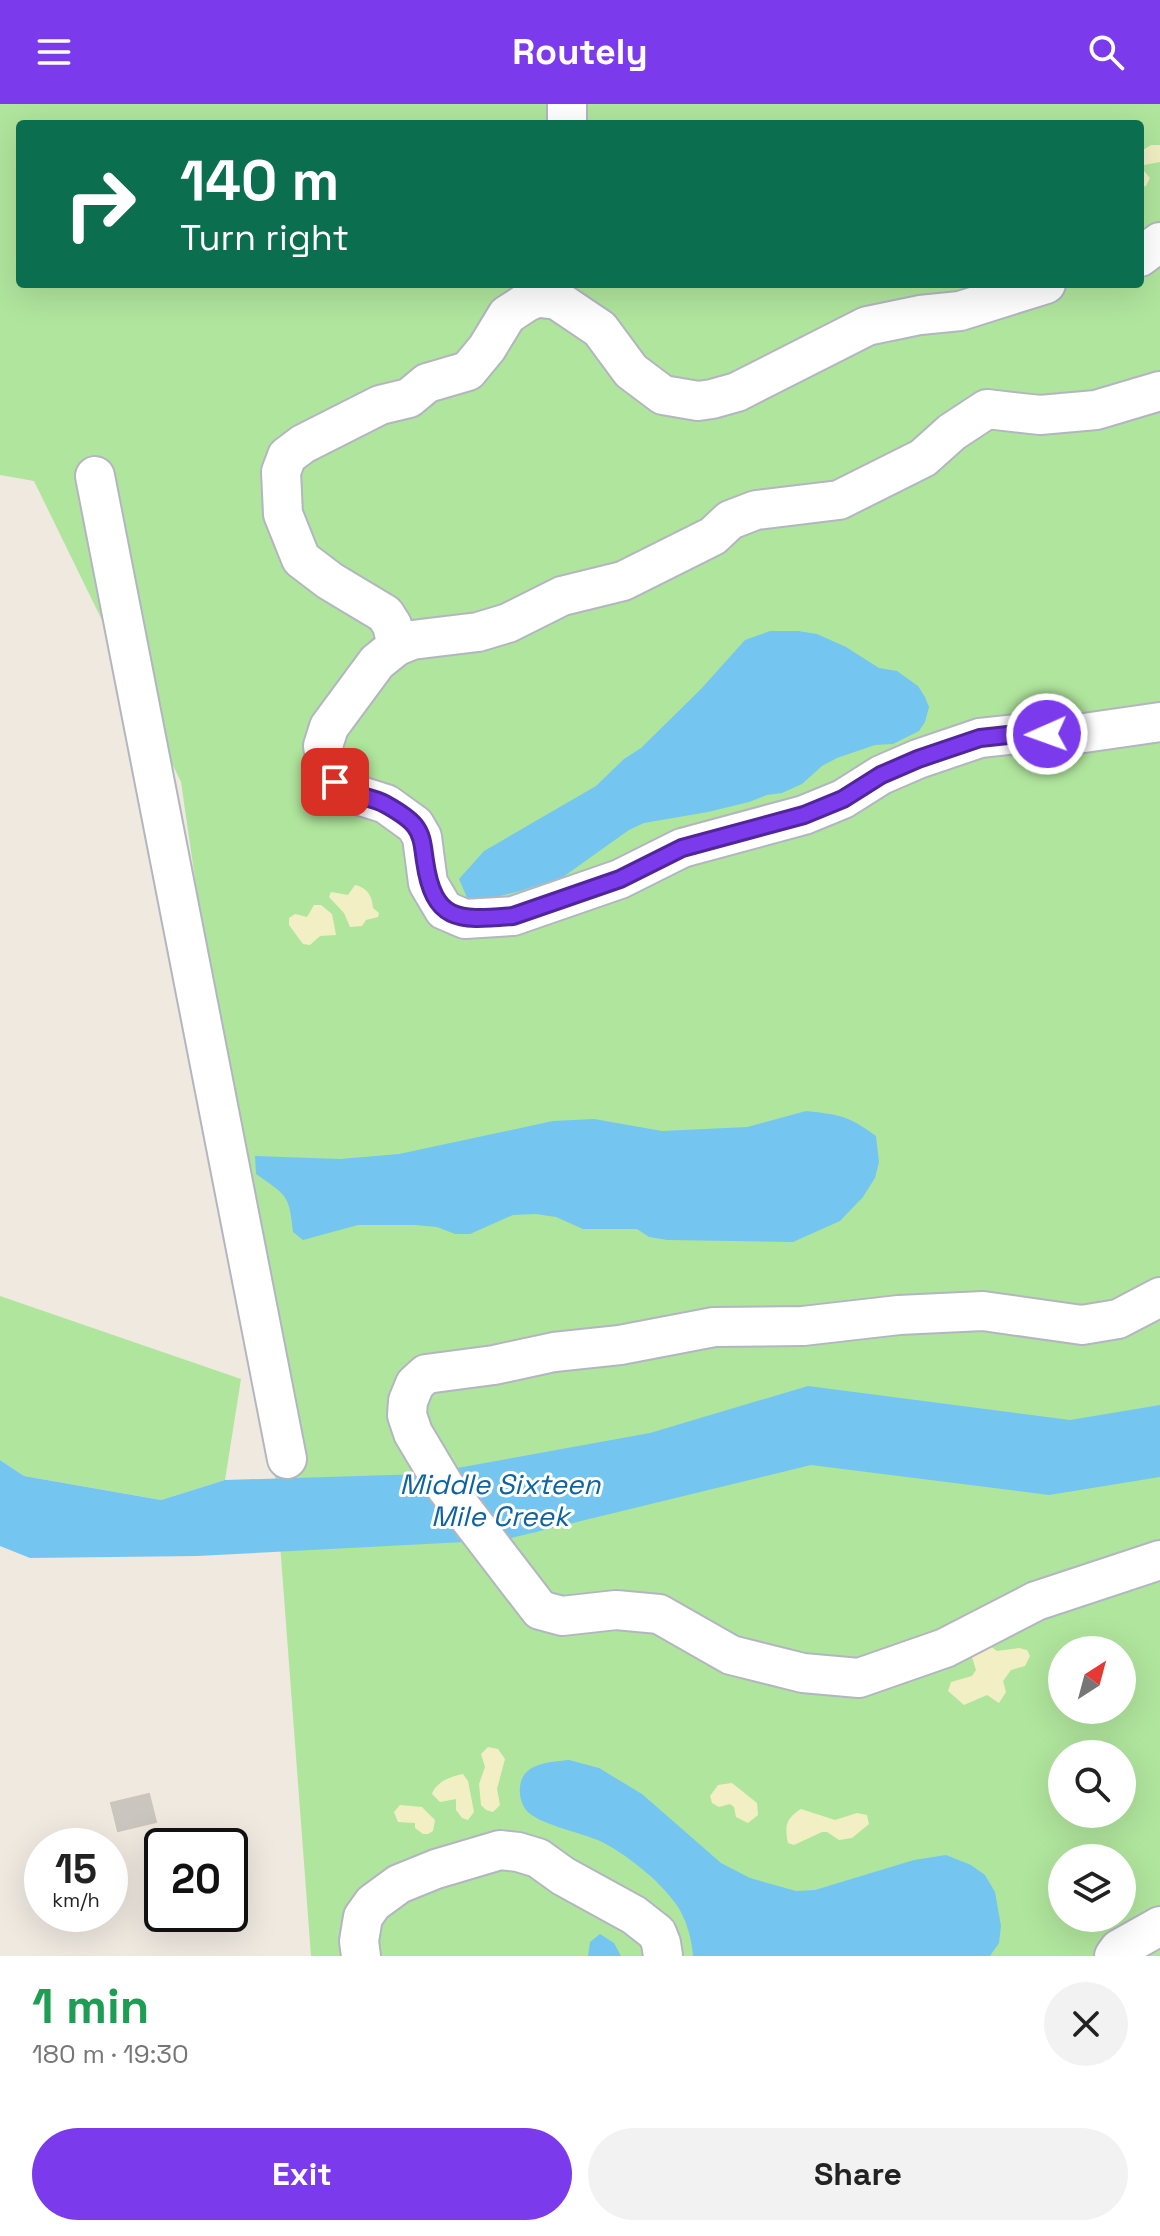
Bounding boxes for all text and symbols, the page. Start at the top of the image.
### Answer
text: Routely [512,29,648,75]
icon: menu [32,30,76,74]
icon: search [1084,30,1128,74]
text: 140 m [180,145,339,216]
icon: right [48,152,152,256]
text: Turn right [180,215,349,261]
position arrow [1005,692,1089,776]
pin [301,748,369,816]
icon: arrive [313,760,357,804]
water label: Middle Sixteen Mile Creek [399,1466,601,1534]
north arrow [1048,1636,1136,1724]
map controls [1048,1636,1136,1932]
button: search [1048,1740,1136,1828]
speed limit sign: 20 [144,1828,248,1932]
text: 15 [55,1844,97,1895]
button: layers [1048,1844,1136,1932]
text: km/h [52,1887,100,1913]
text: 1 min [32,1976,149,2037]
button: close [1044,1982,1128,2066]
text: 180 m · 19:30 [32,2037,189,2071]
button: Exit [32,2128,572,2220]
button: Share [588,2128,1128,2220]

